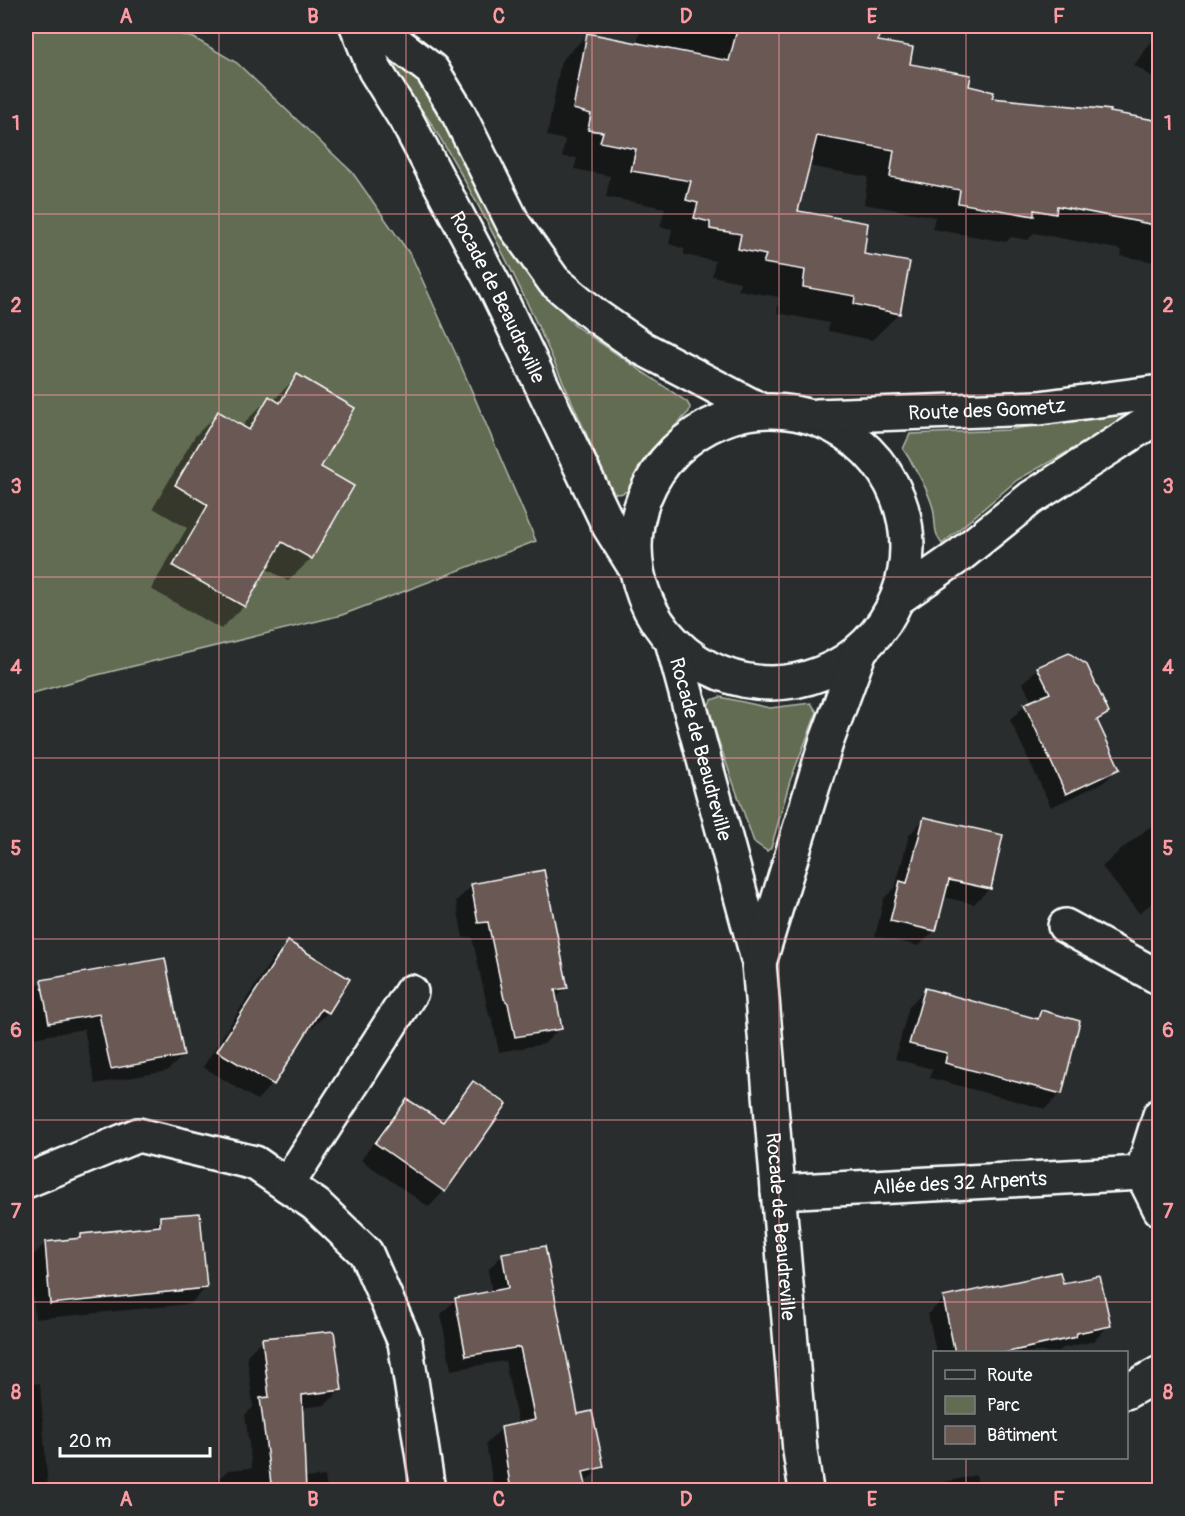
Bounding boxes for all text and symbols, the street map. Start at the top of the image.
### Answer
text: A [120,4,133,29]
text: B [307,4,319,29]
text: C [493,4,505,29]
text: D [680,4,693,29]
text: E [867,4,878,29]
text: F [1053,4,1065,29]
text: 1 [12,111,20,136]
text: 1 [1164,111,1172,136]
street label: Rocade de Beaudreville [444,207,551,387]
text: 2 [10,293,22,318]
text: 2 [1162,293,1174,318]
street label: Route des Gometz [908,393,1067,426]
text: 3 [10,474,22,499]
text: 3 [1162,474,1174,499]
text: 4 [10,655,22,680]
street label: Rocade de Beaudreville [664,655,737,844]
text: 4 [1162,655,1174,680]
text: 5 [11,836,22,861]
text: 5 [1163,836,1174,861]
text: 6 [10,1018,22,1043]
text: 6 [1162,1018,1174,1043]
street label: Rocade de Beaudreville [760,1131,801,1322]
street label: Allée des 32 Arpents [872,1166,1048,1200]
text: 7 [11,1199,22,1224]
text: 7 [1163,1199,1174,1224]
legend [933,1351,1128,1459]
text: Route [987,1364,1032,1387]
text: 8 [11,1380,21,1405]
text: 8 [1163,1380,1173,1405]
text: Parc [987,1394,1020,1417]
scale bar [60,1420,210,1458]
text: Bâtiment [987,1424,1058,1447]
text: 20 m [69,1430,111,1453]
text: A [120,1487,133,1512]
text: B [307,1487,319,1512]
text: C [493,1487,505,1512]
text: D [680,1487,693,1512]
text: E [867,1487,878,1512]
text: F [1053,1487,1065,1512]

